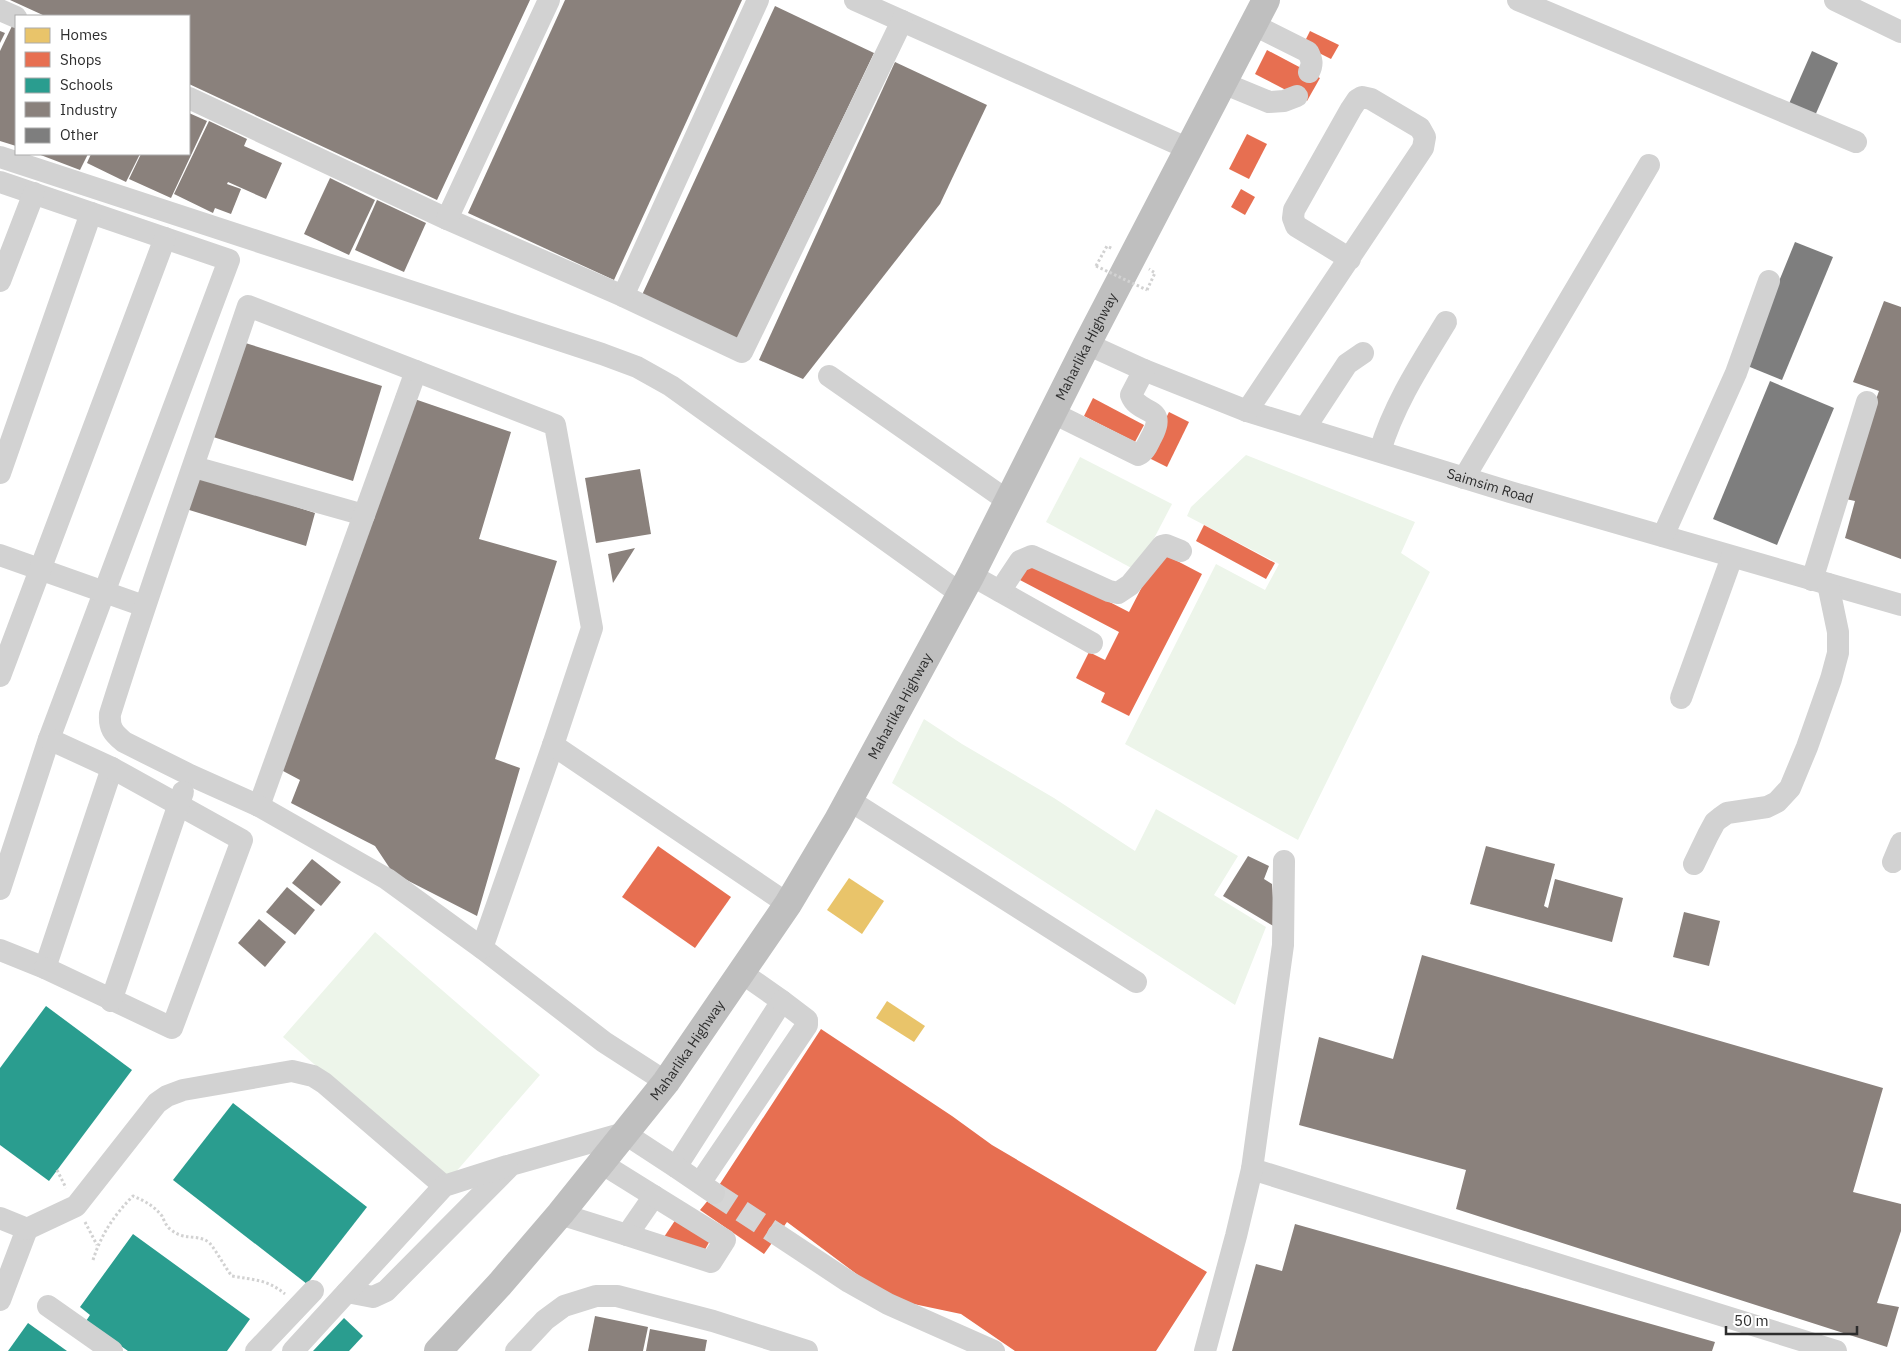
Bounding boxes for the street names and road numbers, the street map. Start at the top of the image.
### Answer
street label: Maharlika Highway [1051,290,1121,403]
street label: Saimsim Road [1445,464,1536,507]
street label: Maharlika Highway [864,650,936,762]
street label: Maharlika Highway [646,996,729,1104]

